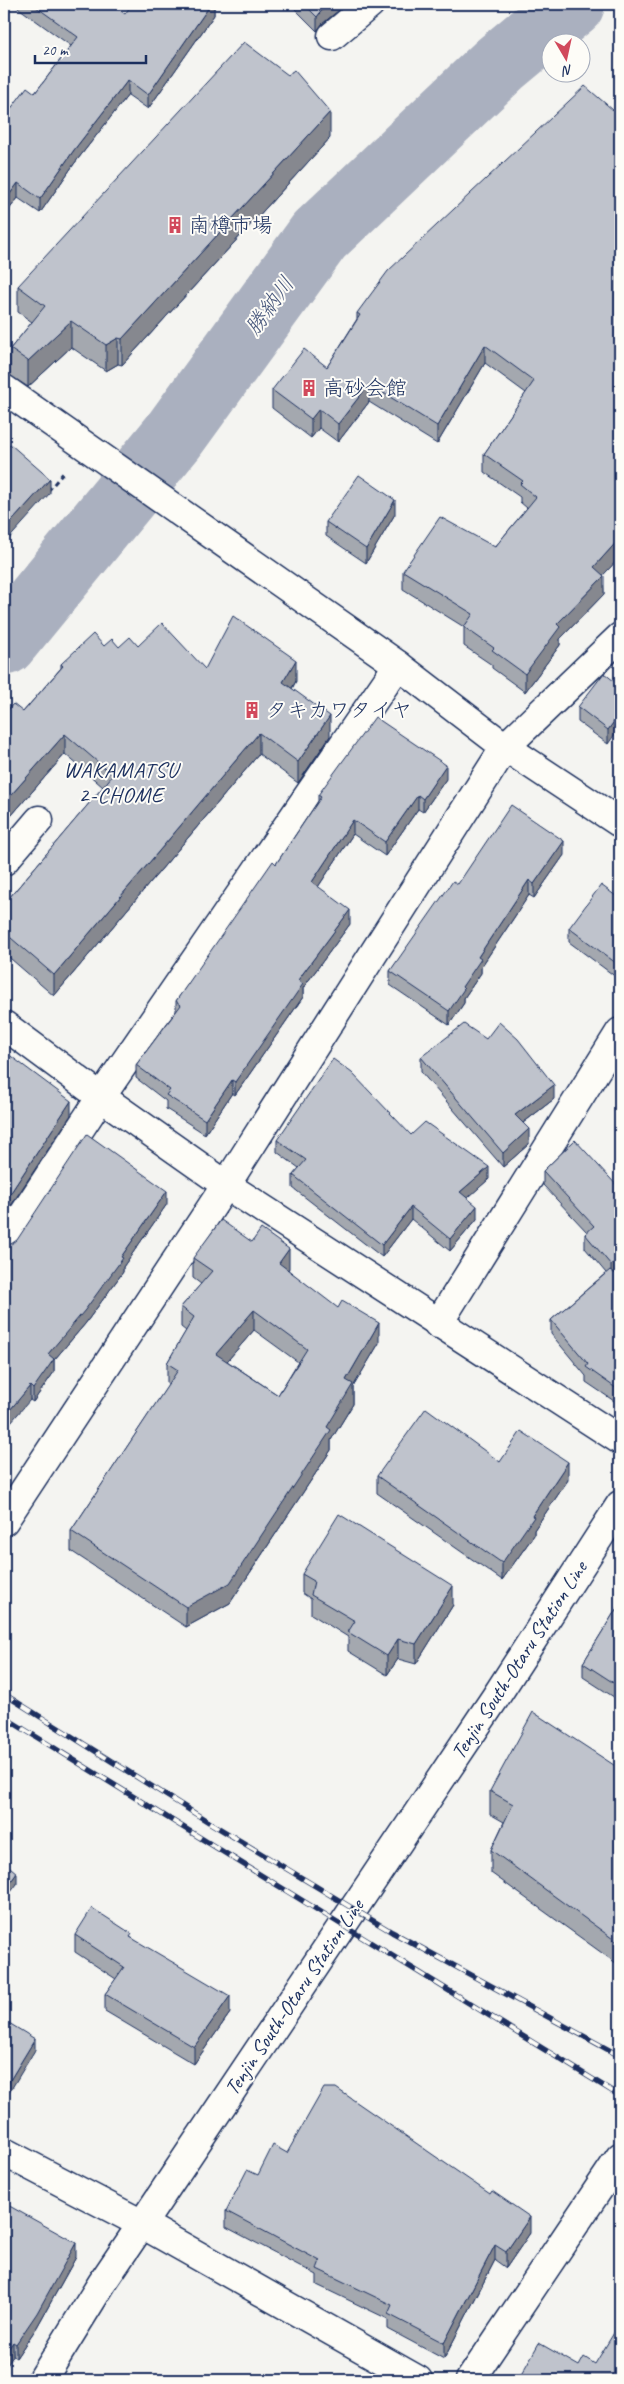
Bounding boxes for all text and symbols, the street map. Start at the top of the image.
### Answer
scale bar [35,32,146,64]
north arrow [542,32,592,82]
text: 20 m [42,41,69,60]
text: N [560,61,574,80]
place label: 南樽市場 [189,212,273,238]
building icon: 南樽市場 [165,215,185,235]
water label: 勝納川 [239,271,301,341]
place label: 高砂会館 [323,375,407,401]
building icon: 高砂会館 [299,378,319,398]
place label: タキカワタイヤ [266,697,412,723]
building icon: タキカワタイヤ [242,700,262,720]
district label: WAKAMATSU 2-CHOME [64,756,182,809]
street label: Tenjin South-Otaru Station Line [445,1554,594,1764]
street label: Tenjin South-Otaru Station Line [219,1892,370,2100]

